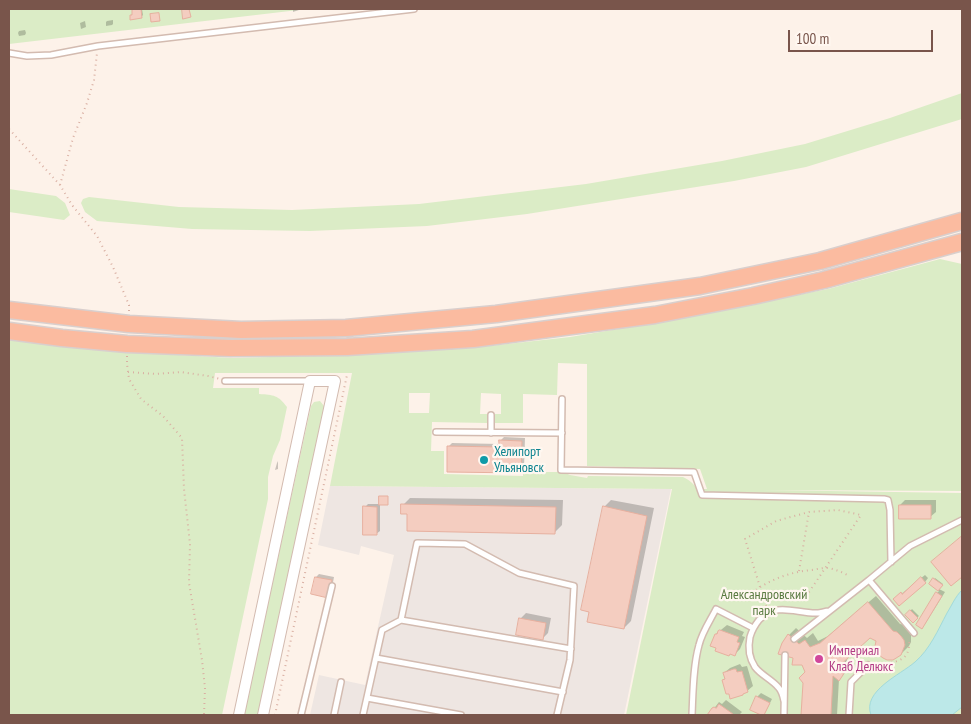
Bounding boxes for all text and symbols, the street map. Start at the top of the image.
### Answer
scale bar [791,20,936,52]
text: 100 m [796,29,829,48]
place label: Хелипорт Ульяновск [494,444,544,477]
marker: Хелипорт Ульяновск [478,454,490,466]
park label: Александровский парк [721,587,807,620]
place label: Империал Клаб Делюкс [829,643,893,676]
marker: Империал Клаб Делюкс [813,653,825,665]

